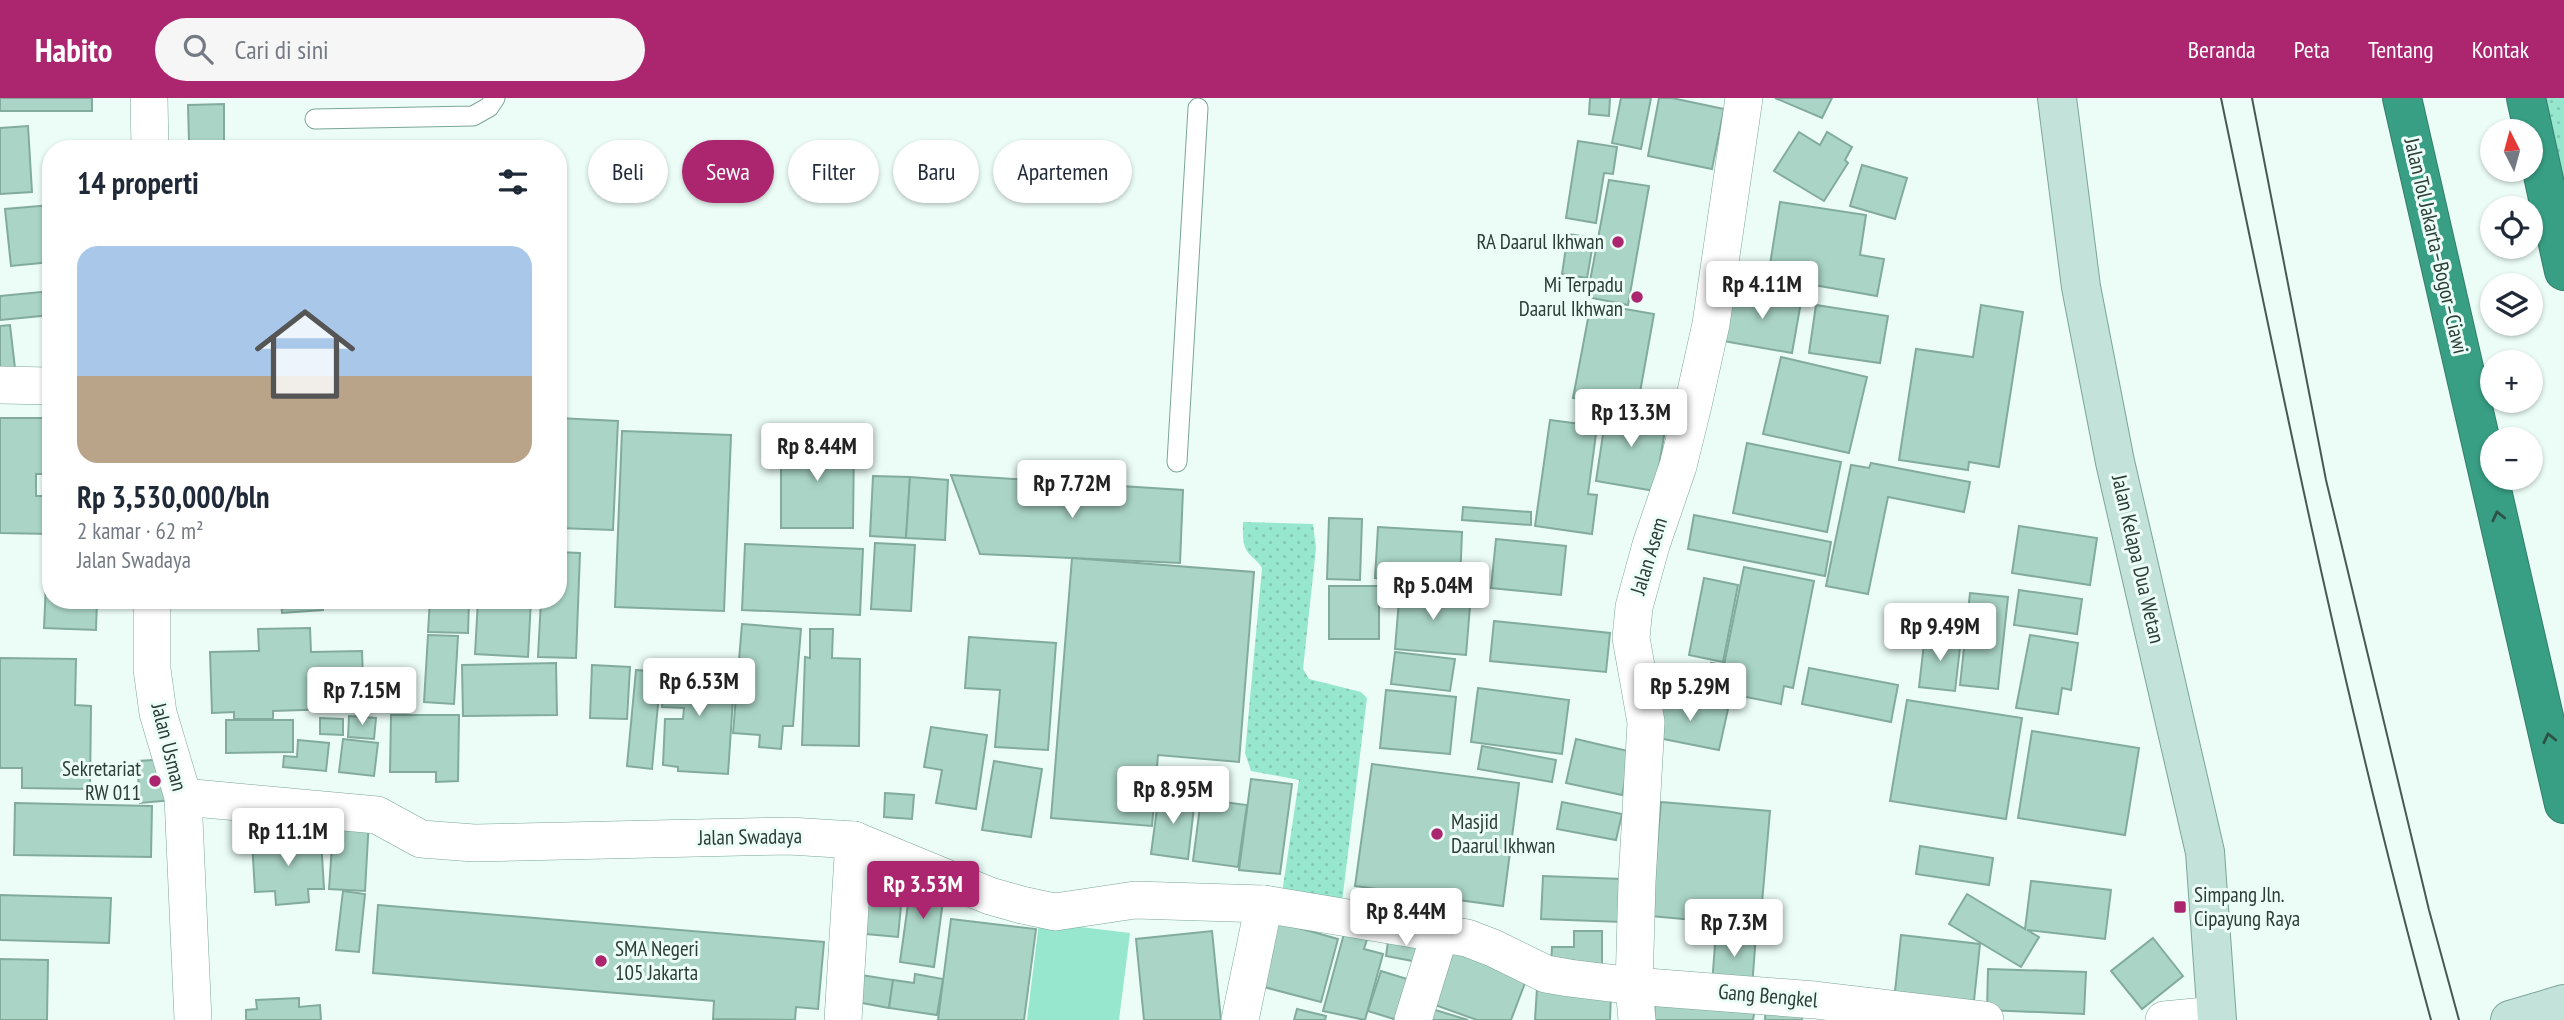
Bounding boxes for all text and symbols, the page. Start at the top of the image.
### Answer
search box [155,18,645,81]
text: Habito [35,28,113,71]
icon: search [179,30,217,68]
text: Cari di sini [235,33,329,66]
text: Beranda [2188,34,2256,65]
text: Peta [2294,34,2330,65]
text: Tentang [2368,34,2434,65]
text: Kontak [2472,34,2529,65]
north arrow [2480,119,2543,182]
map controls [2480,119,2543,490]
street label: Jalan Tol Jakarta–Bogor–Ciawi [2398,134,2474,356]
chip: Beli [588,140,668,203]
chip: Sewa [682,140,774,203]
chip: Filter [788,140,879,203]
chip: Baru [893,140,979,203]
chip: Apartemen [993,140,1132,203]
text: 14 properti [77,163,199,202]
icon: filters [494,163,532,201]
button: locate [2480,196,2543,259]
place label: RA Daarul Ikhwan [1476,228,1604,255]
marker: RA Daarul Ikhwan [1610,234,1626,250]
pin: Rp 4.11M [1690,262,1834,321]
text: Rp 4.11M [1722,269,1802,298]
place label: Mi Terpadu Daarul Ikhwan [1519,271,1623,322]
button: layers [2480,273,2543,336]
marker: Mi Terpadu Daarul Ikhwan [1629,289,1645,305]
icon: home [242,291,368,417]
button: + [2480,350,2543,413]
pin: Rp 13.3M [1559,390,1703,449]
text: Rp 13.3M [1591,397,1671,426]
pin: Rp 8.44M [745,424,889,483]
button: − [2480,427,2543,490]
text: Rp 8.44M [777,431,857,460]
pin: Rp 7.72M [1000,460,1144,520]
text: Rp 7.72M [1033,468,1111,497]
street label: Jalan Kelapa Dua Wetan [2106,471,2171,646]
text: Rp 3,530,000/bln [77,477,270,516]
one-way arrow [2492,510,2506,522]
street label: Jalan Asem [1624,514,1673,599]
text: 2 kamar · 62 m² [77,516,204,545]
text: Jalan Swadaya [77,545,191,574]
pin: Rp 5.04M [1361,562,1505,622]
text: Rp 5.04M [1393,570,1473,599]
pin: Rp 9.49M [1868,603,2012,663]
text: Rp 9.49M [1900,611,1980,640]
pin: Rp 6.53M [627,658,771,718]
pin: Rp 5.29M [1618,664,1762,723]
text: Rp 6.53M [659,666,739,695]
pin: Rp 7.15M [290,668,434,727]
text: Rp 5.29M [1650,671,1730,700]
text: Rp 7.15M [323,675,401,704]
street label: Jalan Usman [145,699,193,794]
one-way arrow [2543,732,2557,744]
place label: Sekretariat RW 011 [62,755,141,806]
pin: Rp 8.95M [1101,766,1245,826]
marker: Sekretariat RW 011 [147,773,163,789]
text: Rp 8.95M [1133,774,1213,803]
pin: Rp 11.1M [216,808,360,868]
place label: Masjid Daarul Ikhwan [1451,808,1555,859]
text: Rp 11.1M [248,816,328,845]
street label: Jalan Swadaya [697,822,802,851]
marker: Masjid Daarul Ikhwan [1429,826,1445,842]
pin: Rp 3.53M [851,862,995,921]
text: Rp 3.53M [883,869,963,898]
place label: Simpang Jln. Cipayung Raya [2194,881,2300,932]
pin: Rp 8.44M [1334,888,1478,948]
text: Rp 8.44M [1366,896,1446,925]
marker: Simpang Jln. Cipayung Raya [2172,899,2188,915]
pin: Rp 7.3M [1669,900,1799,959]
text: Rp 7.3M [1701,907,1767,936]
place label: SMA Negeri 105 Jakarta [615,935,699,986]
marker: SMA Negeri 105 Jakarta [593,953,609,969]
street label: Gang Bengkel [1717,978,1819,1013]

